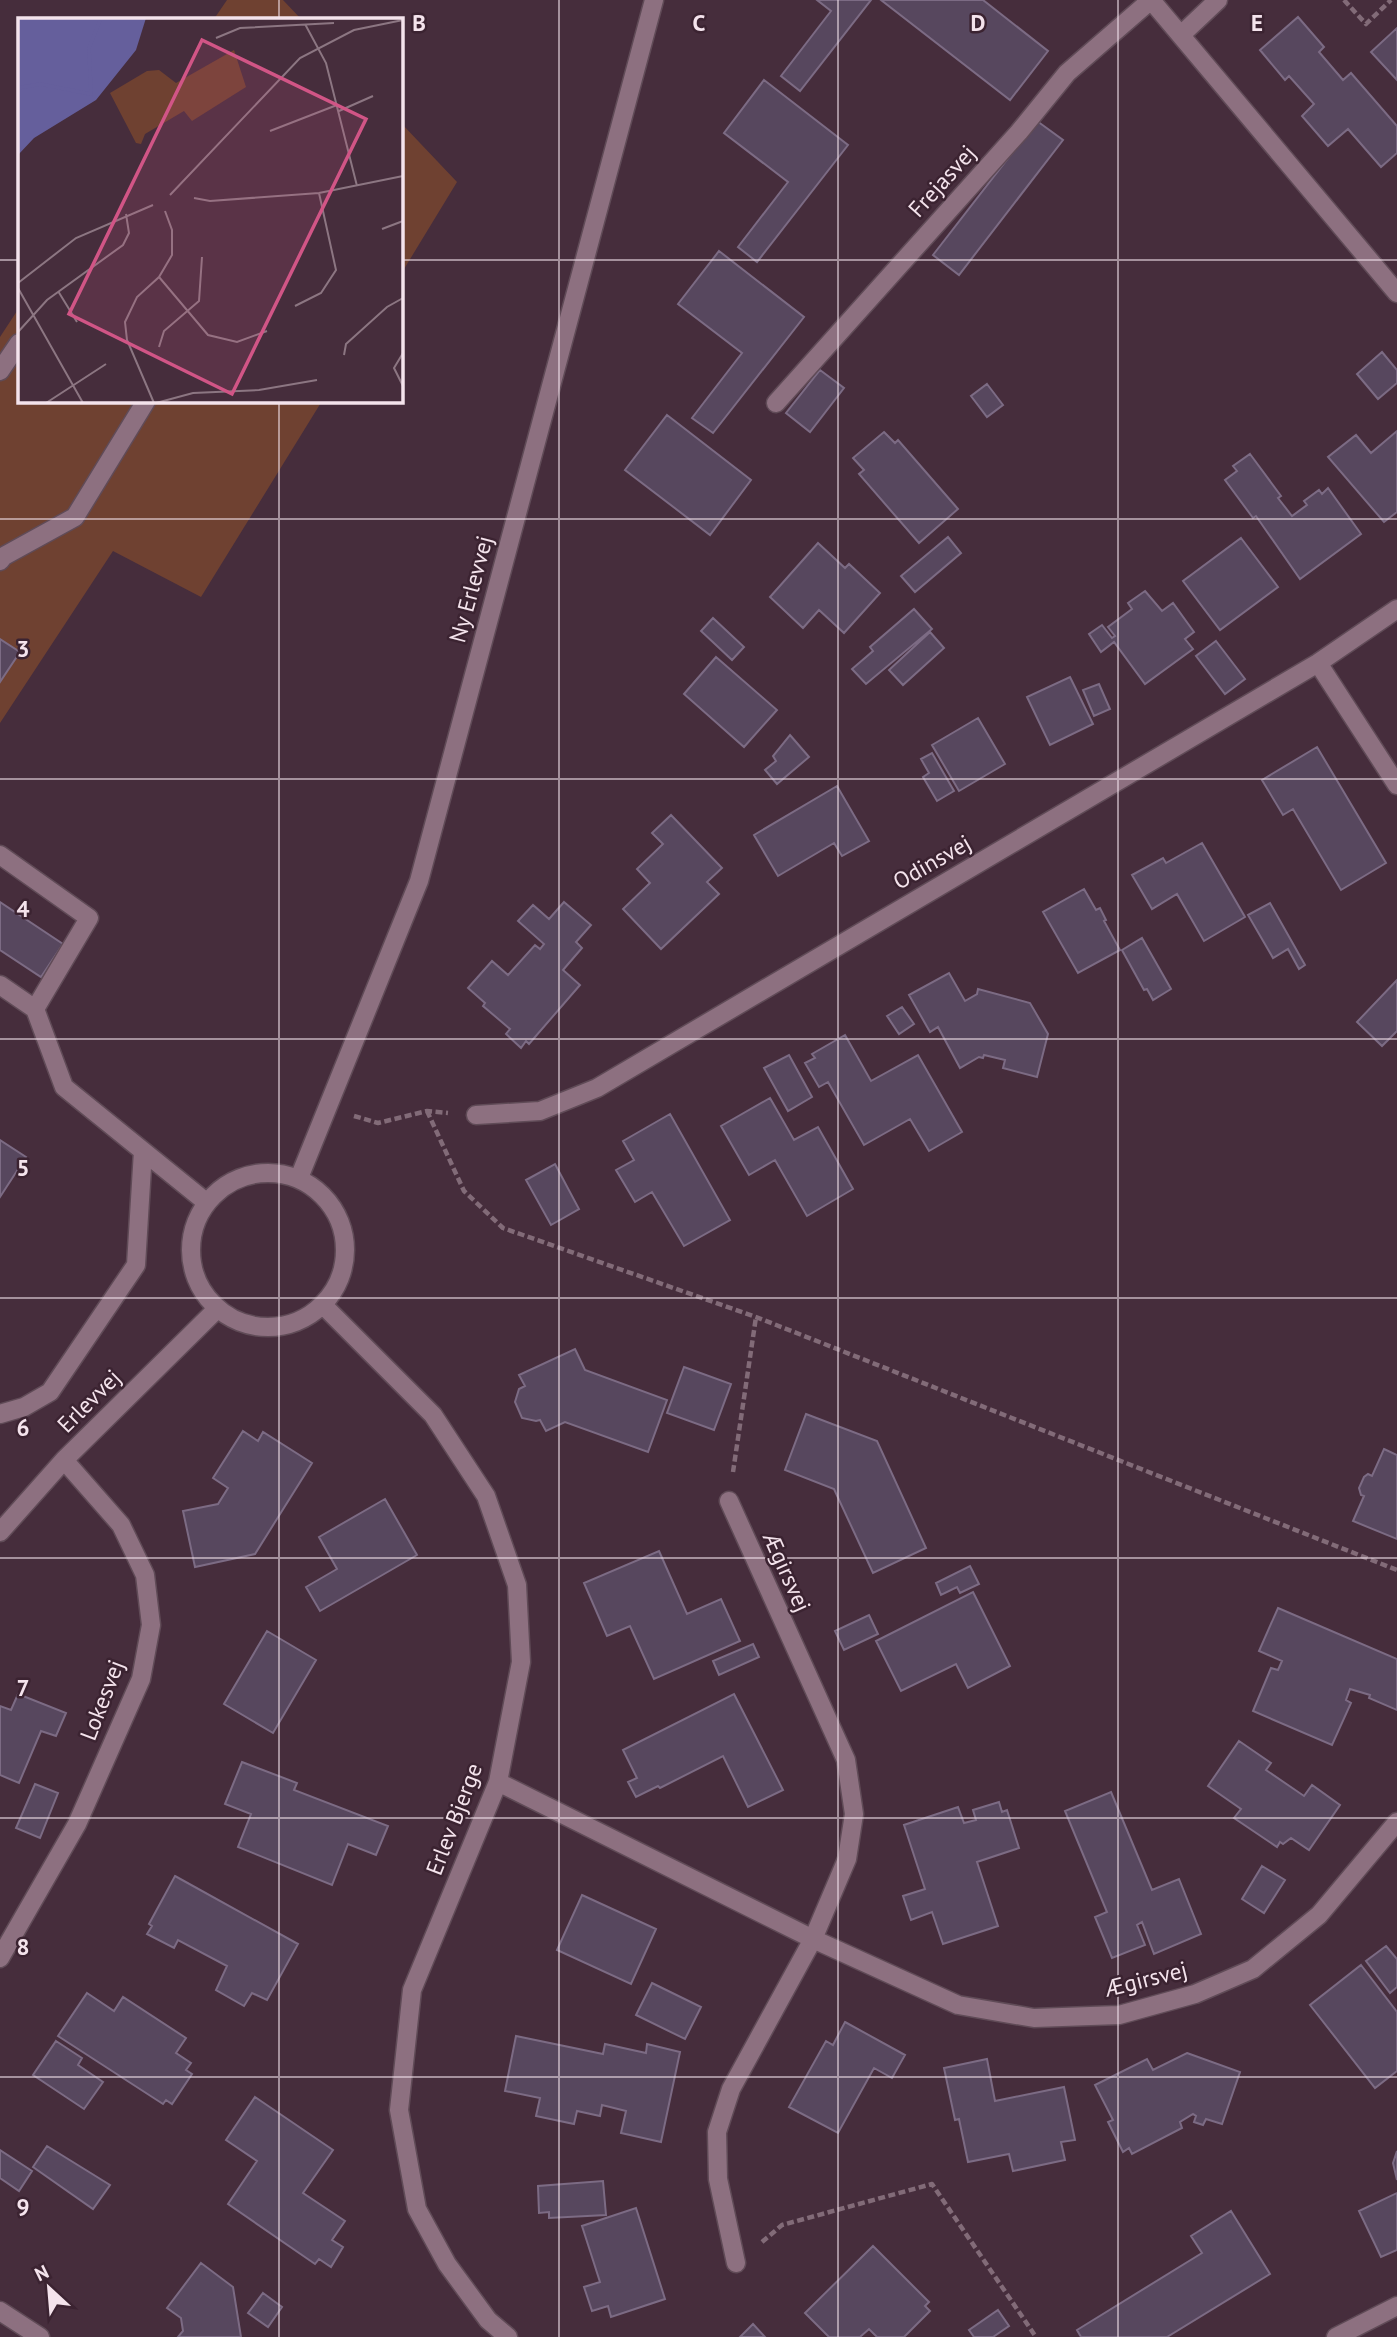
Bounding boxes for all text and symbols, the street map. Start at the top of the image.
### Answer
text: B [412,8,426,37]
text: C [693,8,706,37]
text: D [971,8,985,37]
text: E [1251,8,1263,37]
inset map [18,18,402,402]
street label: Frejasvej [902,139,982,223]
street label: Ny Erlevvej [442,532,499,645]
text: 3 [16,634,30,663]
street label: Odinsvej [888,828,976,895]
text: 4 [16,894,30,923]
text: 5 [16,1153,30,1182]
street label: Erlevvej [51,1363,126,1438]
text: 6 [16,1413,30,1442]
street label: Ægirsvej [757,1527,818,1616]
street label: Lokesvej [73,1656,130,1744]
text: 7 [16,1673,30,1702]
street label: Erlev Bjerge [419,1759,488,1879]
text: 8 [16,1932,30,1961]
street label: Ægirsvej [1101,1954,1190,2003]
text: 9 [16,2192,30,2221]
north arrow [14,2253,84,2323]
text: N [31,2259,52,2286]

